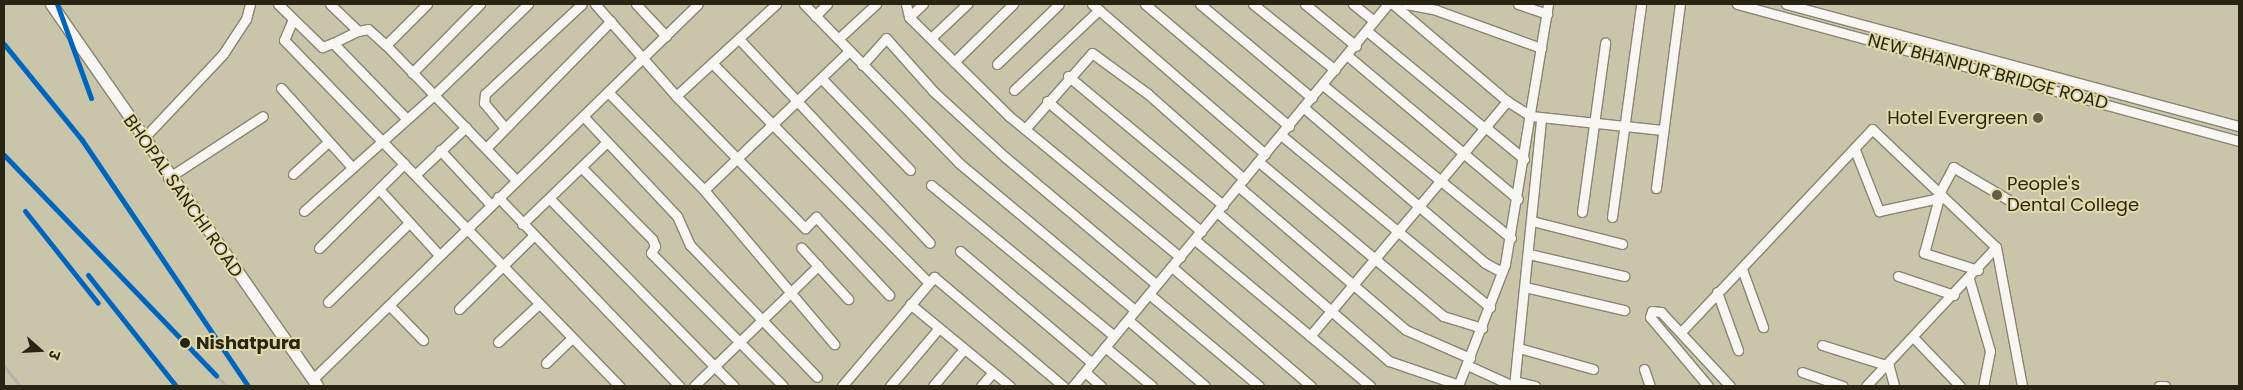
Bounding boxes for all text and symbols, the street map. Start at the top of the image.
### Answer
street label: NEW BHANPUR BRIDGE ROAD [1865,29,2111,115]
place label: Hotel Evergreen [1887,107,2028,129]
street label: BHOPAL SANCHI ROAD [119,110,247,282]
marker: Hotel Evergreen [2032,112,2044,124]
place label: People's Dental College [2007,174,2139,216]
marker: People's Dental College [1991,189,2003,201]
north arrow [15,325,65,375]
place label: Nishatpura [196,332,301,354]
marker: Nishatpura [178,336,192,350]
text: उ [43,348,65,362]

